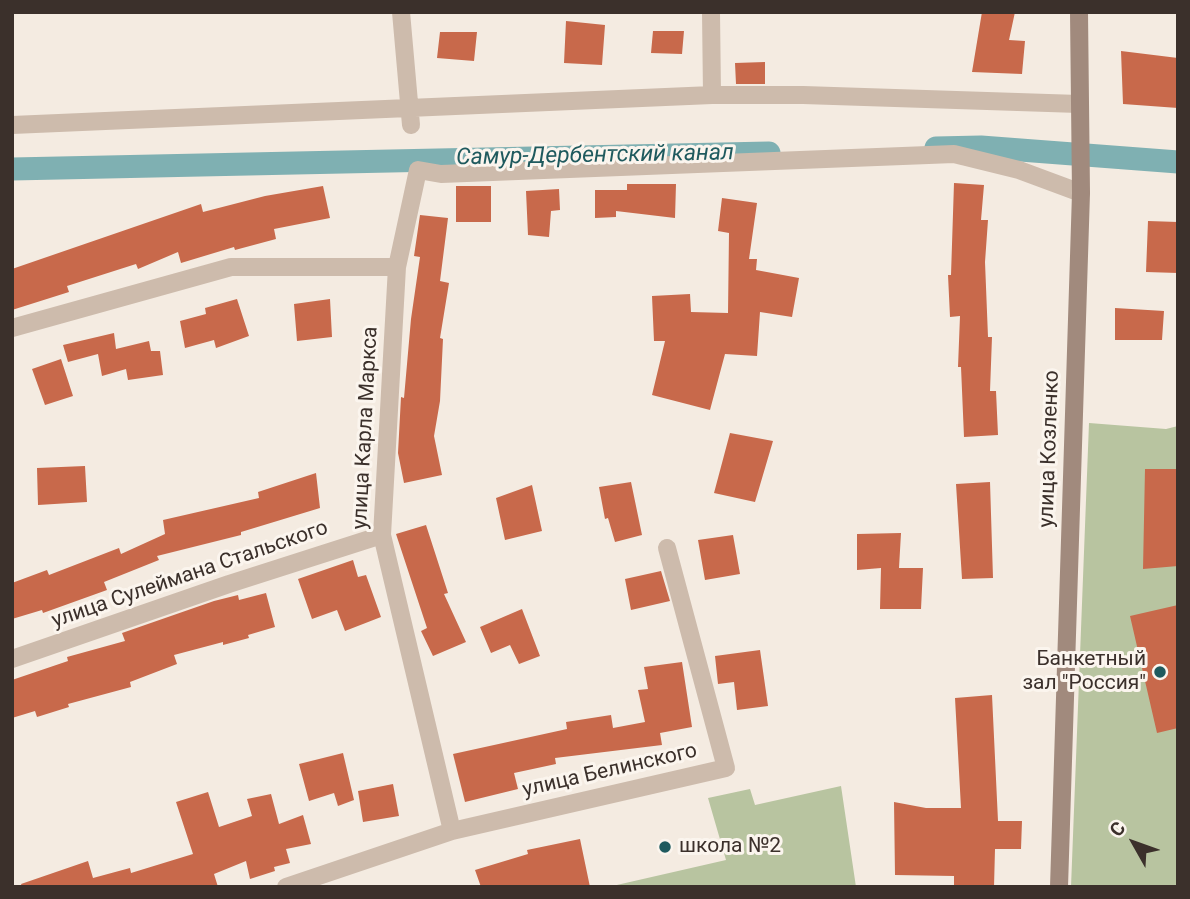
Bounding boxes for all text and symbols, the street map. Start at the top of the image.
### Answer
water label: Самур-Дербентский канал [456,140,734,172]
street label: улица Карла Маркса [348,326,384,530]
street label: улица Козленко [1035,370,1065,528]
street label: улица Сулеймана Стальского [49,516,331,634]
place label: Банкетный зал "Россия" [1022,647,1146,697]
marker: Банкетный зал "Россия" [1152,664,1168,680]
street label: улица Белинского [520,739,700,803]
north arrow [1099,808,1169,878]
text: С [1105,817,1130,841]
place label: школа №2 [679,834,781,860]
marker: школа №2 [657,839,673,855]

